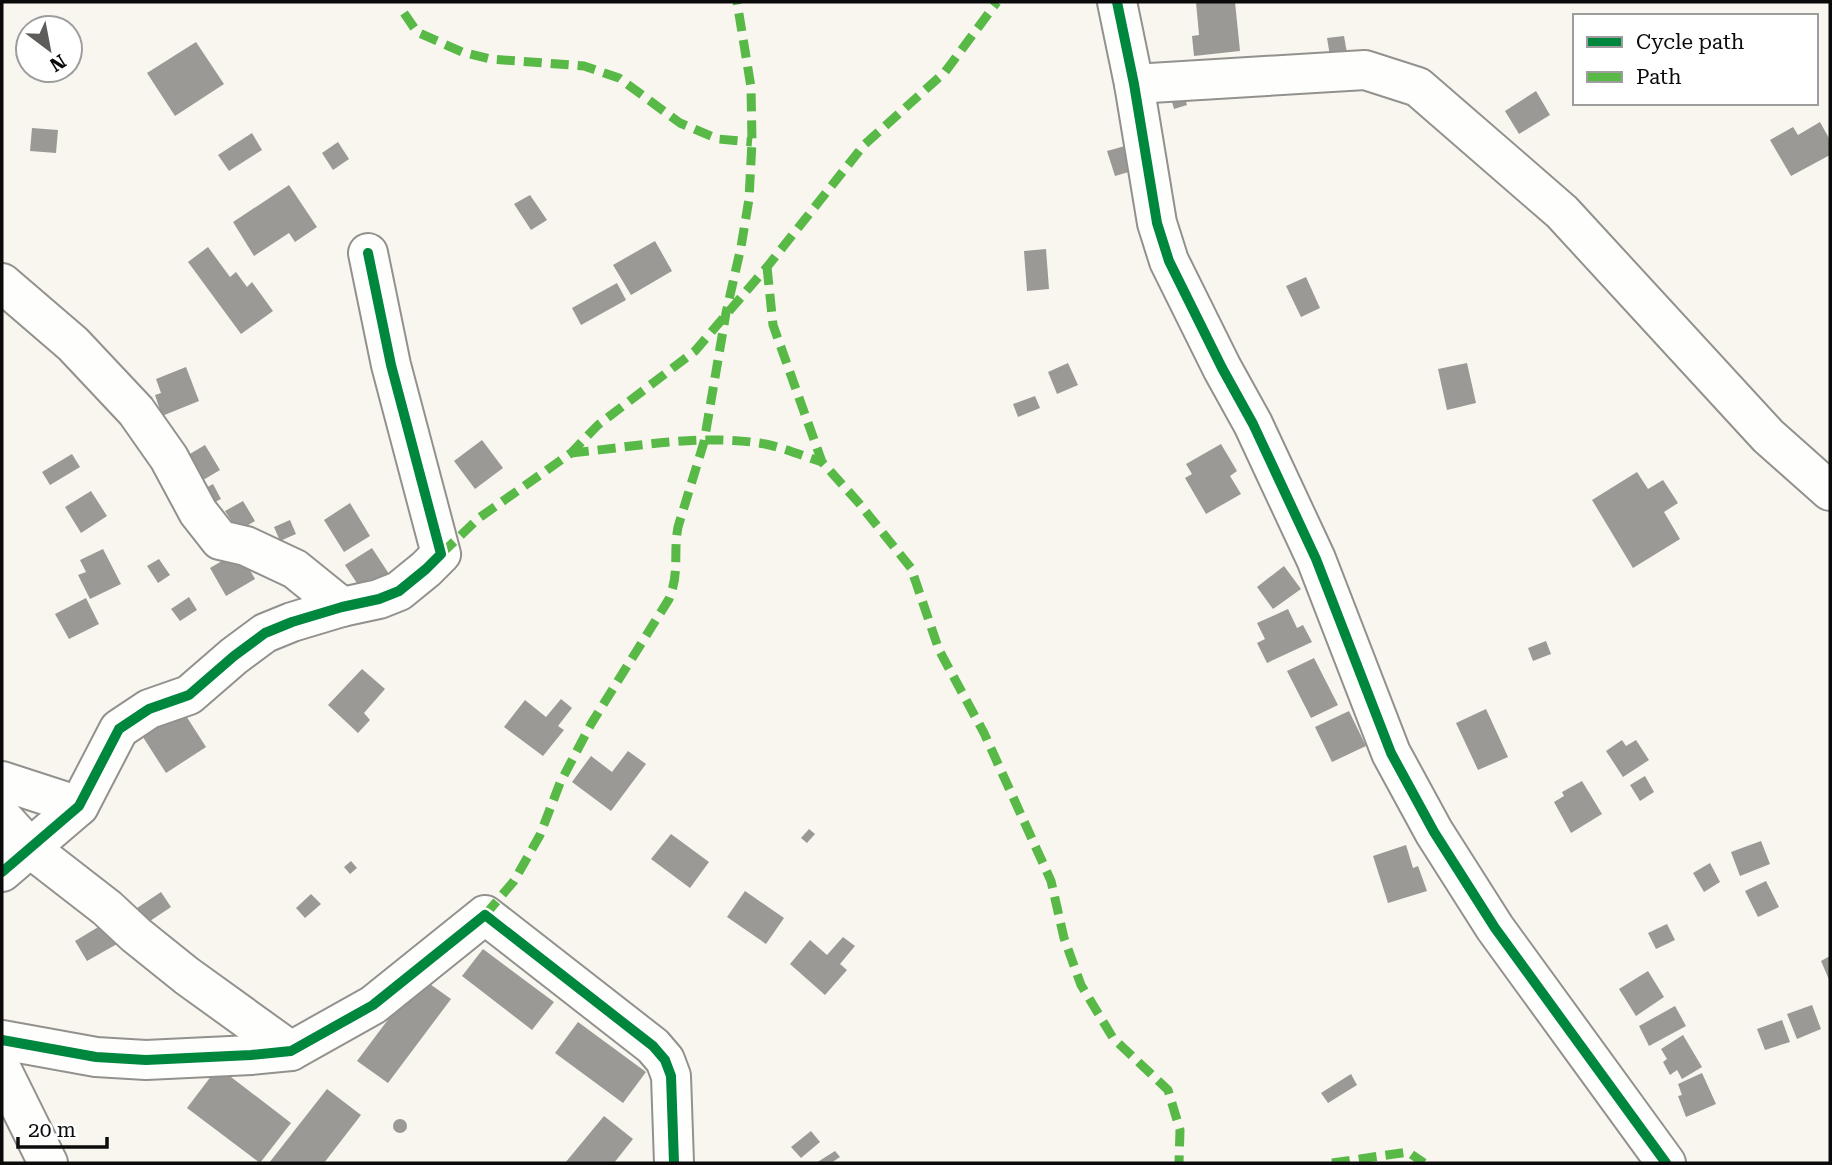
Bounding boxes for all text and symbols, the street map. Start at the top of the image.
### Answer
north arrow [14,14,84,84]
legend [1573,14,1818,105]
text: Cycle path [1636,30,1745,54]
text: N [45,49,70,77]
text: Path [1636,65,1682,89]
scale bar [18,1106,107,1150]
text: 20 m [28,1118,76,1142]

